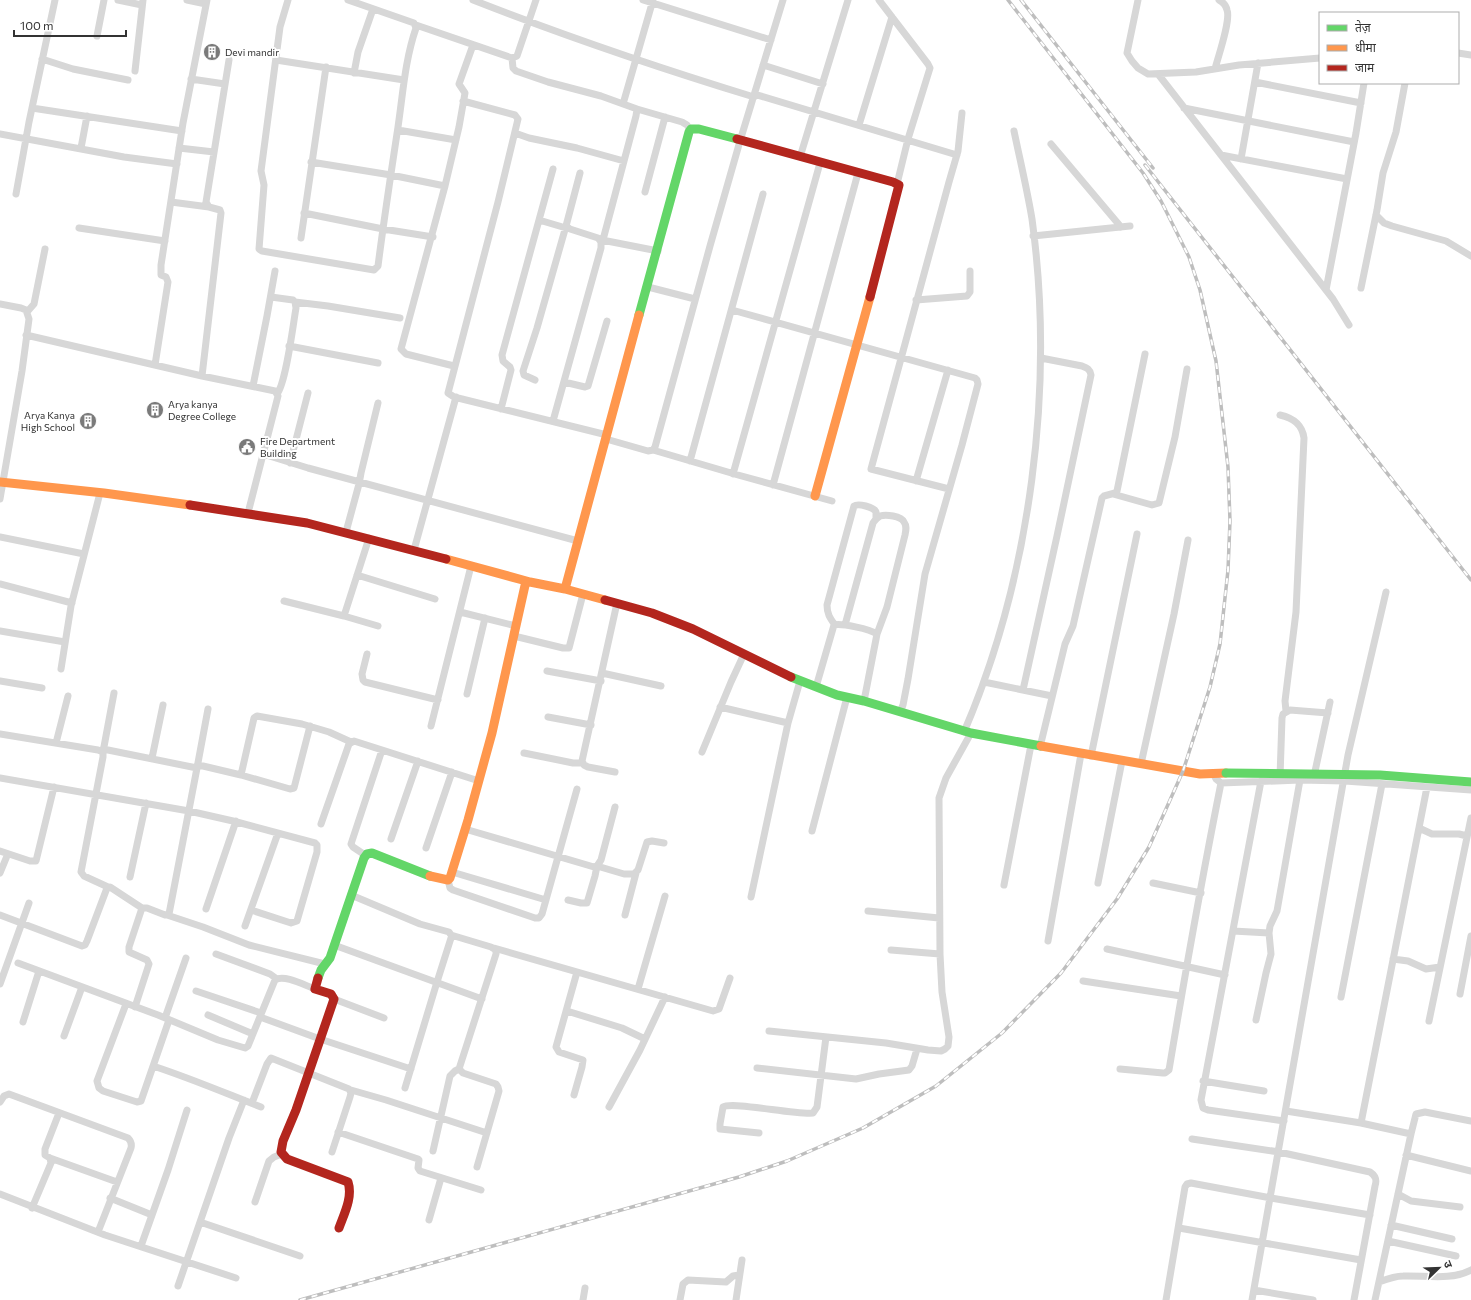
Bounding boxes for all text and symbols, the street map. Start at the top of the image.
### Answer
scale bar [14,12,126,38]
legend [1319,12,1459,84]
text: 100 m [20,18,54,32]
text: तेज़ [1355,20,1372,34]
text: धीमा [1355,40,1377,54]
building icon: Devi mandir [202,42,222,62]
place label: Devi mandir [225,46,279,58]
text: जाम [1355,60,1375,74]
place label: Arya kanya Degree College [168,398,236,422]
building icon: Arya kanya Degree College [145,400,165,420]
place label: Arya Kanya High School [21,409,75,433]
building icon: Arya Kanya High School [78,411,98,431]
place label: Fire Department Building [260,435,335,459]
public building icon: Fire Department Building [237,437,257,457]
north arrow [1419,1248,1459,1288]
text: उ [1441,1258,1456,1270]

